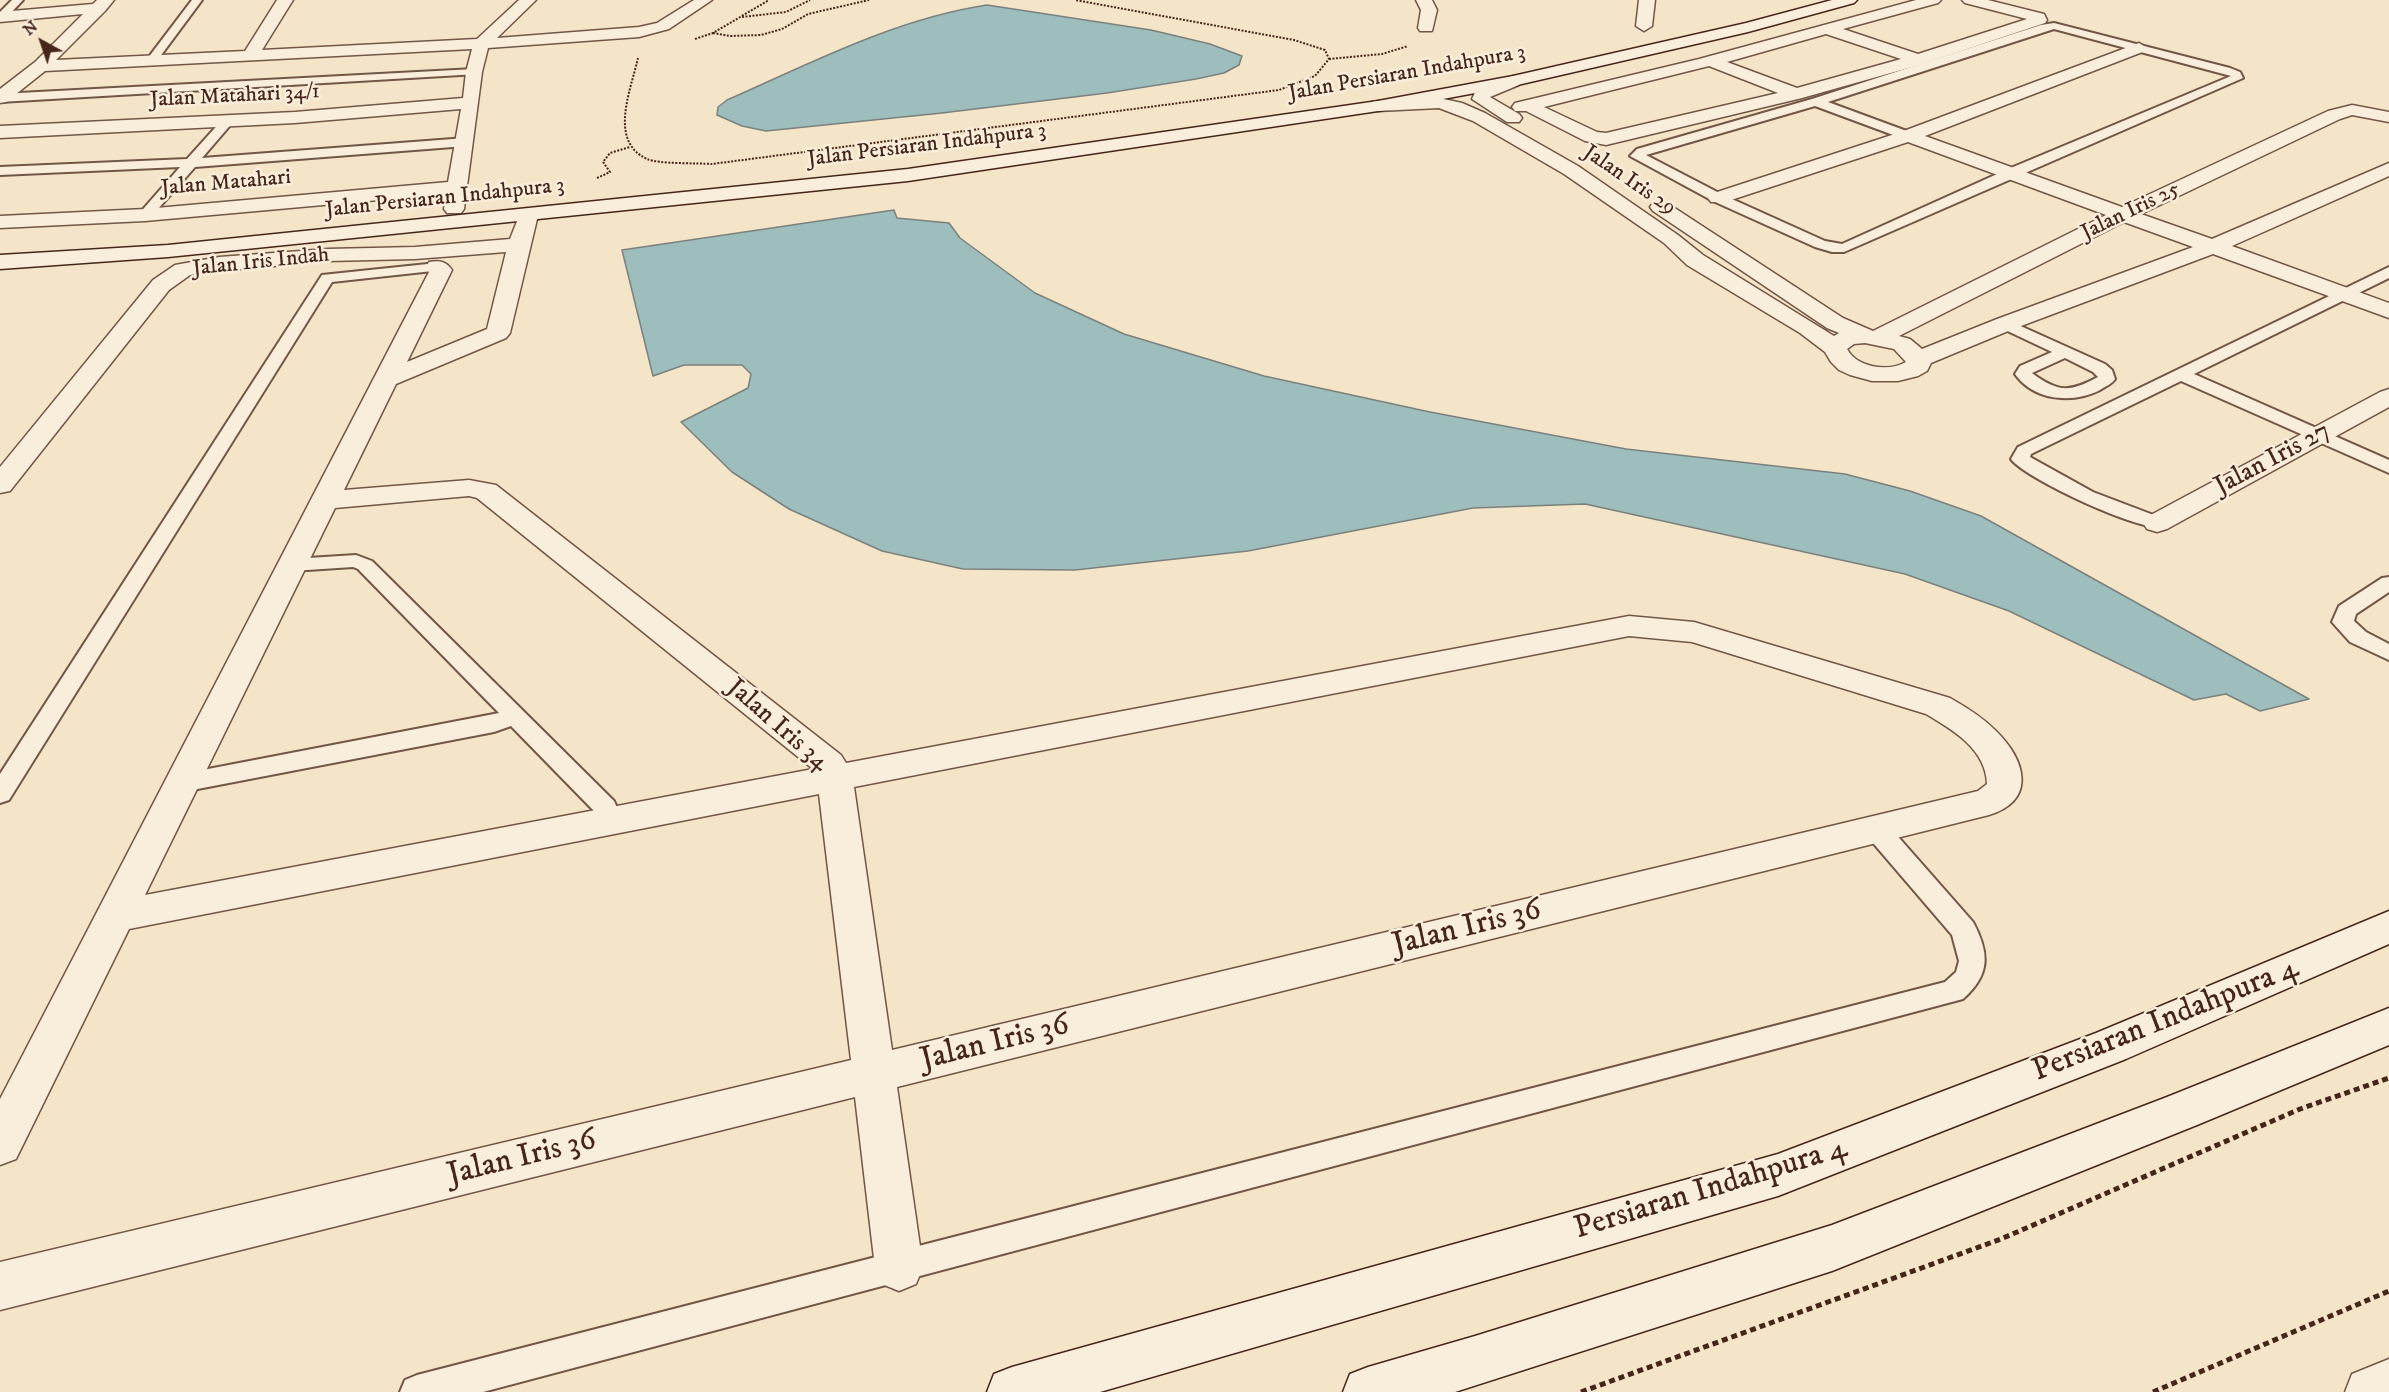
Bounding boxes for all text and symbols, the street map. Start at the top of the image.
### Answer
north arrow [12,12,72,72]
text: N [19,16,42,40]
street label: Jalan Persiaran Indahpura 3 [1286,40,1528,108]
street label: Jalan Matahari 34/1 [149,79,321,115]
street label: Jalan Persiaran Indahpura 3 [806,118,1048,174]
street label: Jalan Iris 29 [1577,140,1681,222]
street label: Jalan Matahari [160,165,292,203]
street label: Jalan Persiaran Indahpura 3 [324,173,566,225]
street label: Jalan Iris 25 [2077,177,2185,247]
street label: Jalan Iris Indah [191,243,331,283]
street label: Jalan Iris 27 [2210,417,2336,503]
street label: Jalan Iris 34 [720,673,834,779]
street label: Jalan Iris 36 [1389,892,1545,966]
street label: Persiaran Indahpura 4 [2027,950,2305,1092]
street label: Jalan Iris 36 [917,1007,1073,1081]
street label: Jalan Iris 36 [444,1122,600,1196]
street label: Persiaran Indahpura 4 [1570,1130,1852,1250]

